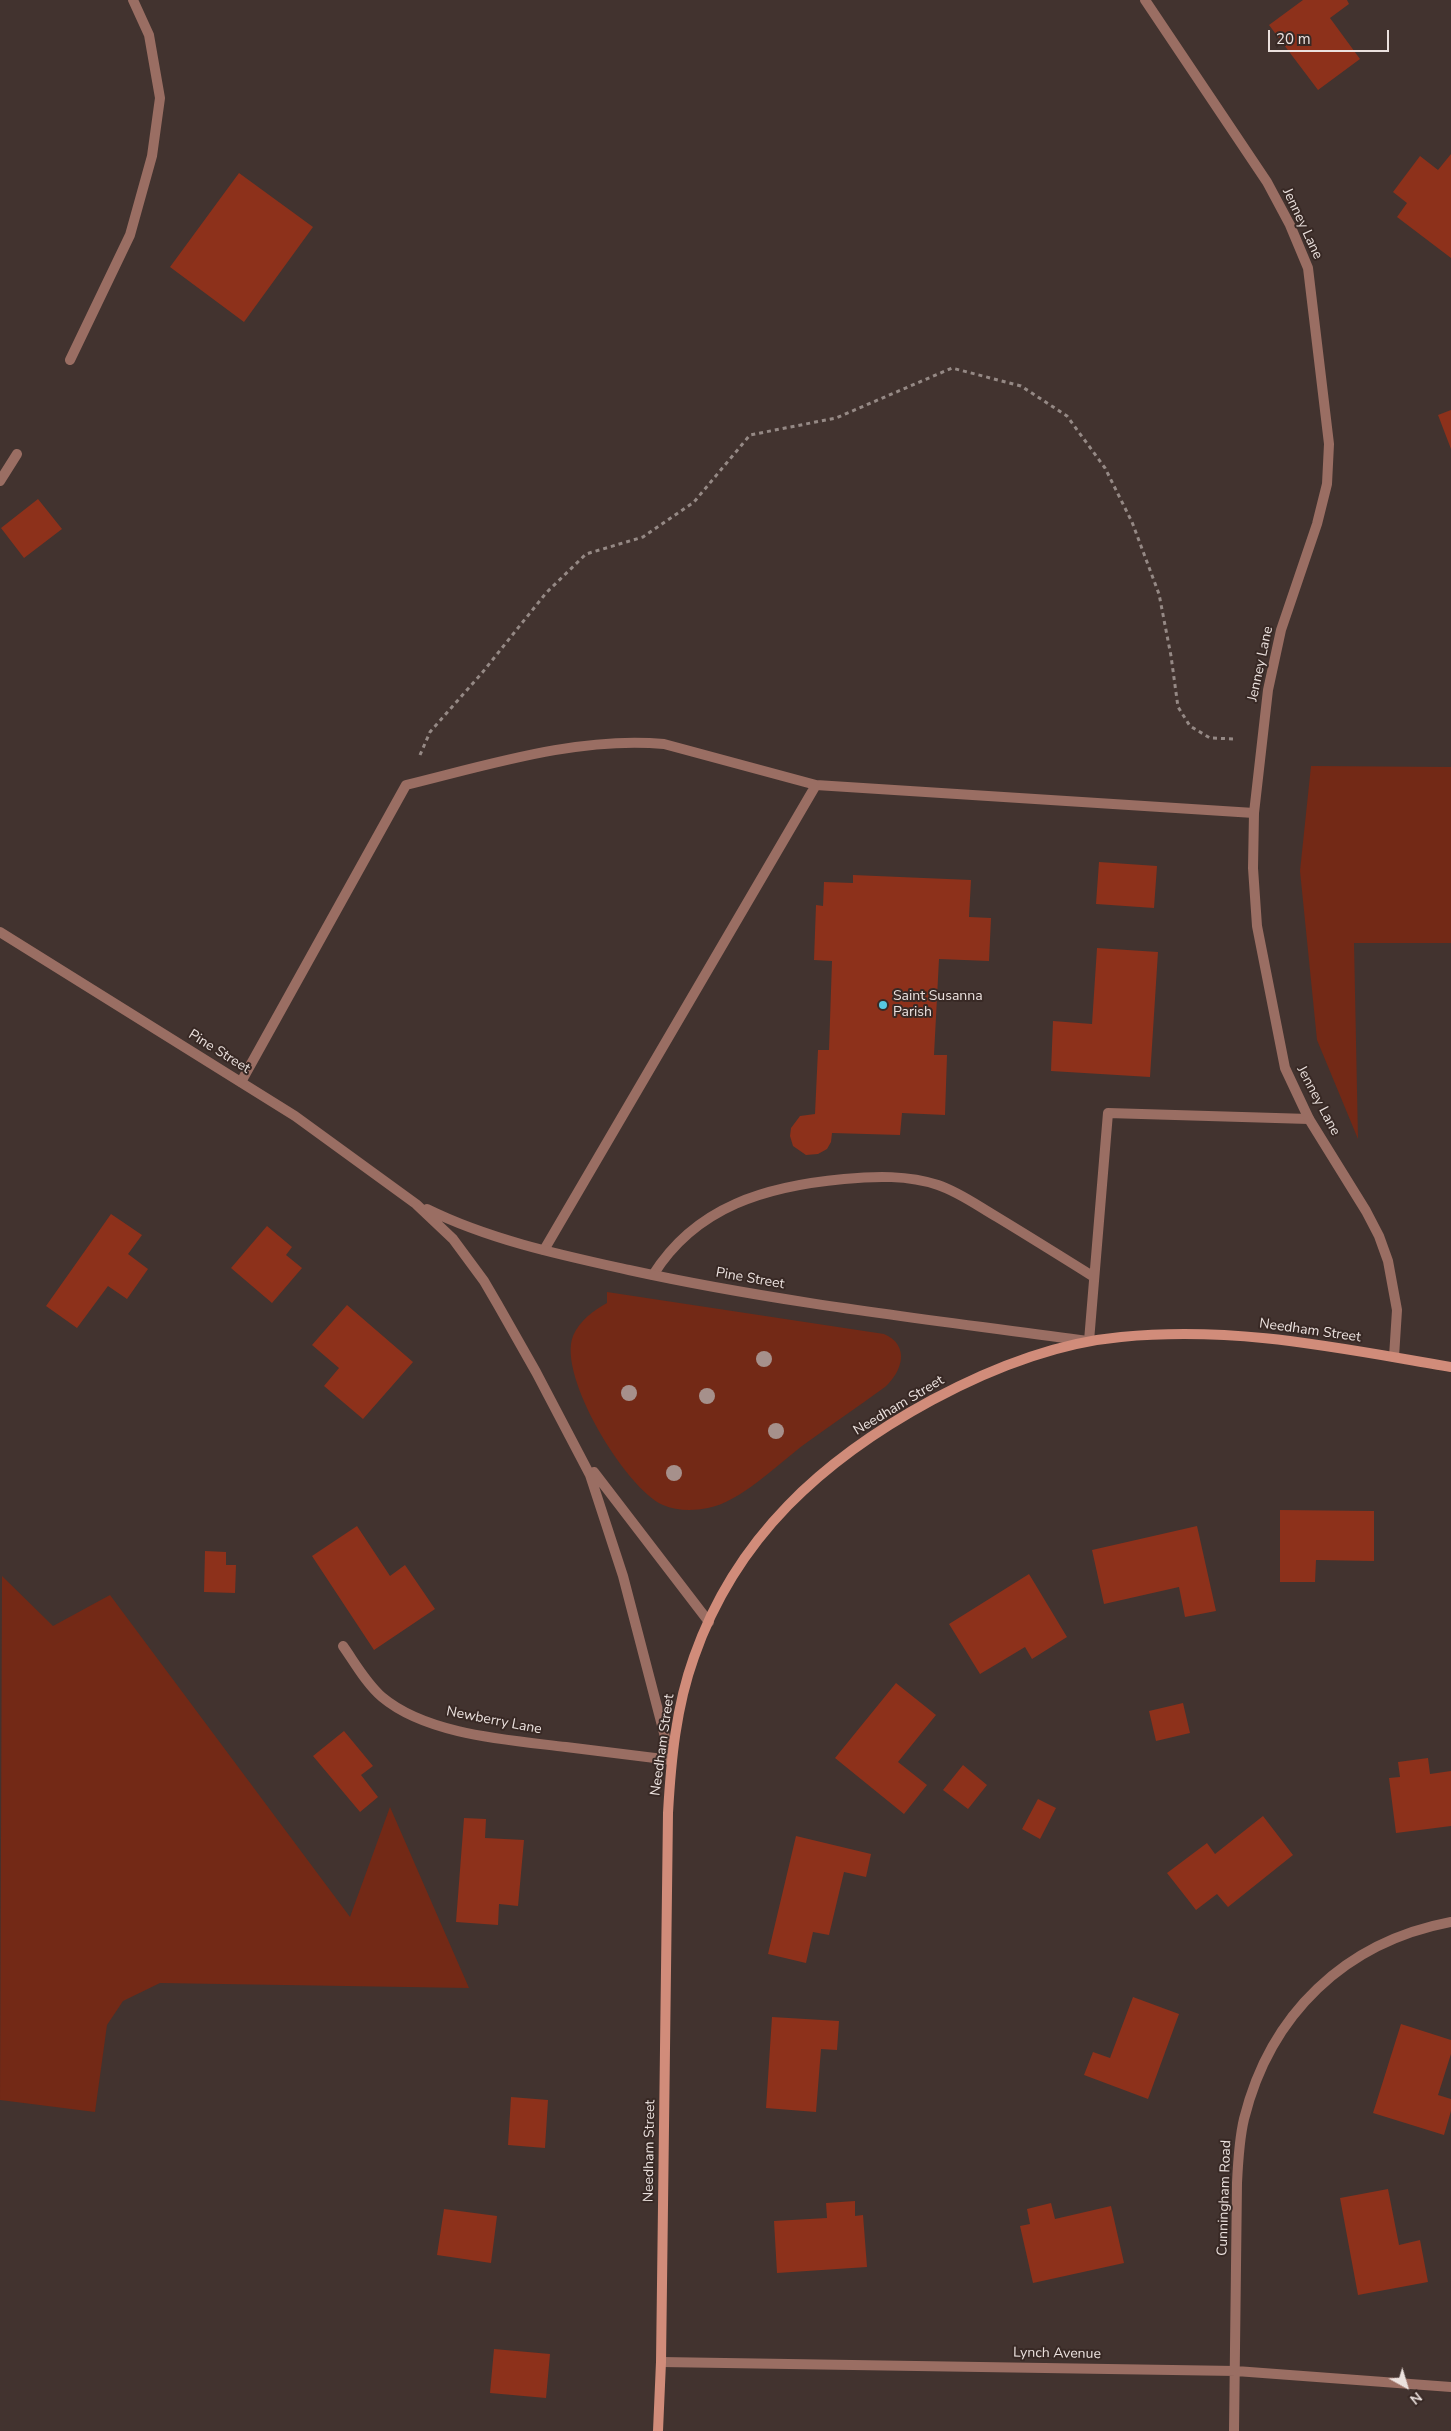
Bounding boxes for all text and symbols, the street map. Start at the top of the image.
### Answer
scale bar [1271,20,1392,52]
text: 20 m [1276,29,1311,49]
street label: Jenney Lane [1278,186,1326,262]
street label: Jenney Lane [1245,625,1277,703]
place label: Saint Susanna Parish [893,989,983,1022]
marker: Saint Susanna Parish [877,999,889,1011]
street label: Pine Street [185,1027,253,1077]
street label: Jenney Lane [1293,1063,1343,1139]
street label: Pine Street [714,1265,786,1293]
street label: Needham Street [1258,1316,1362,1346]
street label: Needham Street [851,1372,947,1440]
street label: Needham Street [648,1693,678,1797]
street label: Newberry Lane [445,1704,543,1738]
street label: Needham Street [641,2100,659,2202]
street label: Cunningham Road [1215,2140,1235,2256]
street label: Lynch Avenue [1013,2345,1101,2363]
north arrow [1381,2361,1431,2411]
text: N [1406,2387,1426,2409]

